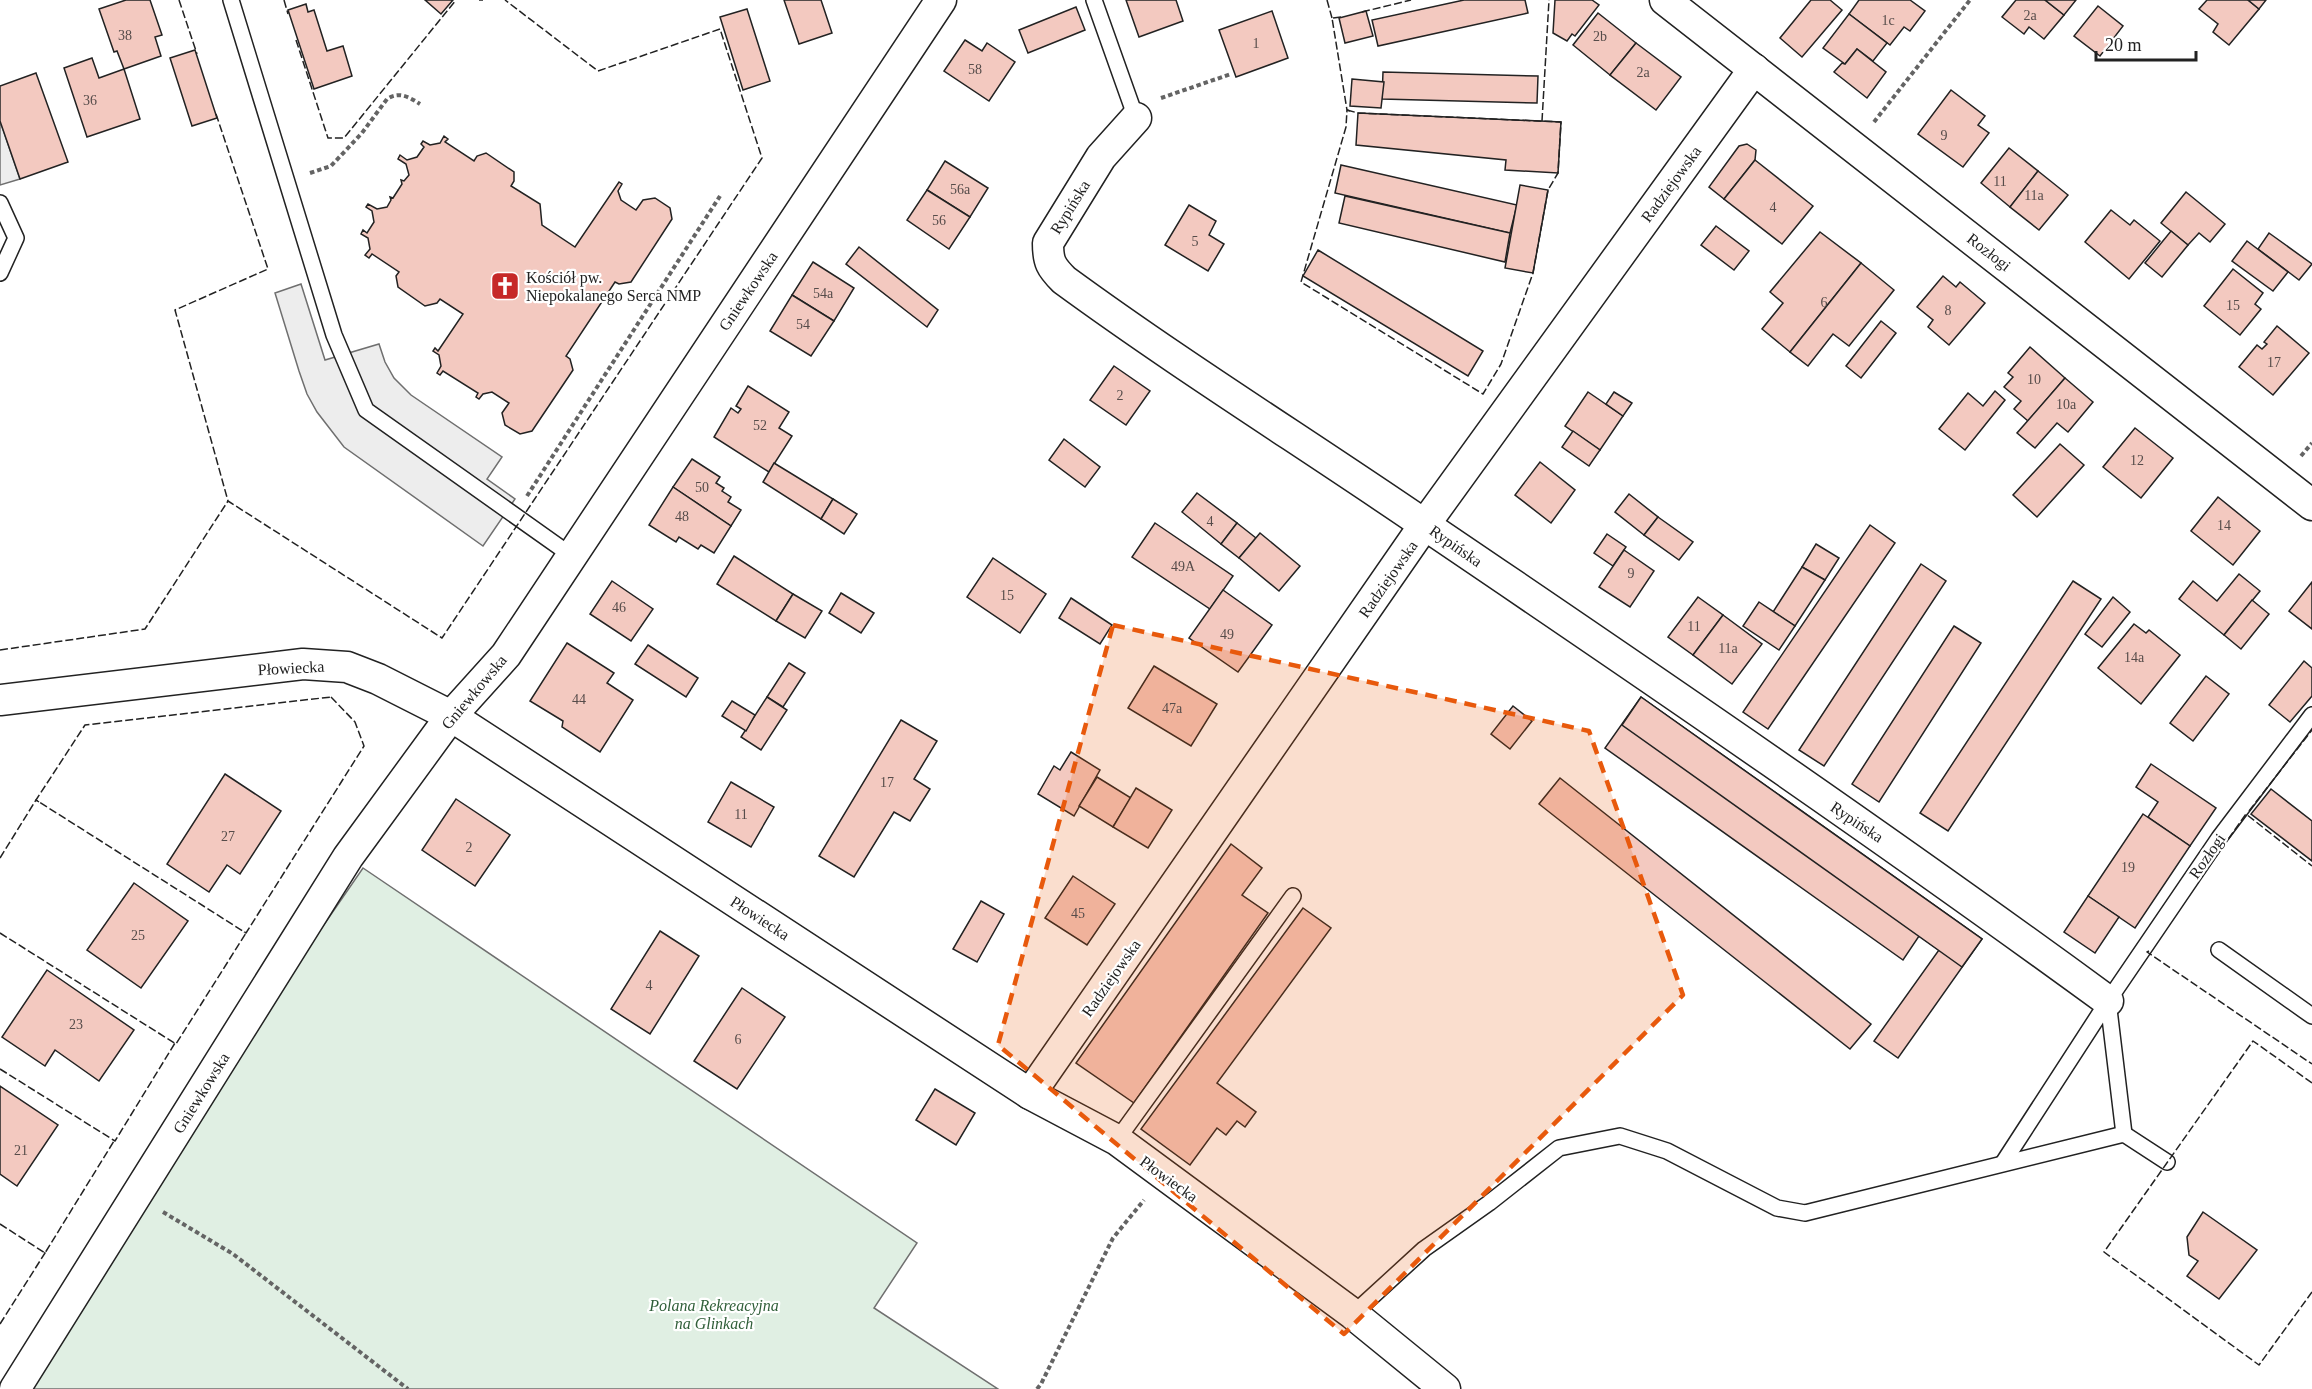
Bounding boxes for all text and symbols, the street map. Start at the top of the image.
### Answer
house number: 2a [2023,8,2037,23]
house number: 1c [1881,13,1895,28]
scale bar [2096,24,2196,62]
house number: 38 [118,28,132,43]
house number: 2b [1593,29,1607,44]
text: 20 m [2105,35,2142,55]
house number: 1 [1253,36,1260,51]
house number: 58 [968,62,982,77]
house number: 2a [1636,65,1650,80]
house number: 36 [83,93,97,108]
house number: 9 [1941,128,1948,143]
street label: Radziejowska [1638,143,1705,226]
house number: 11 [1993,174,2007,189]
street label: Rypińska [1047,177,1094,237]
house number: 56a [950,182,971,197]
house number: 11a [2024,188,2045,203]
house number: 4 [1770,200,1777,215]
house number: 56 [932,213,946,228]
street label: Rozłogi [1963,230,2015,275]
house number: 5 [1192,234,1199,249]
street label: Gniewkowska [715,248,781,334]
place label: Kościół pw. Niepokalanego Serca NMP [526,269,701,305]
church icon: Kościół pw. Niepokalanego Serca NMP [489,270,521,302]
house number: 54a [813,286,834,301]
house number: 6 [1821,295,1828,310]
house number: 15 [2226,298,2240,313]
house number: 8 [1945,303,1952,318]
house number: 54 [796,317,810,332]
house number: 17 [2267,355,2281,370]
house number: 10 [2027,372,2041,387]
house number: 2 [1117,388,1124,403]
house number: 10a [2056,397,2077,412]
house number: 52 [753,418,767,433]
house number: 12 [2130,453,2144,468]
house number: 50 [695,480,709,495]
house number: 48 [675,509,689,524]
house number: 4 [1207,514,1214,529]
house number: 14 [2217,518,2231,533]
street label: Rypińska [1426,522,1485,571]
street label: Radziejowska [1355,537,1422,621]
house number: 49A [1171,559,1196,574]
house number: 9 [1628,566,1635,581]
house number: 15 [1000,588,1014,603]
house number: 46 [612,600,626,615]
house number: 11 [1687,619,1701,634]
house number: 49 [1220,627,1234,642]
house number: 11a [1718,641,1739,656]
house number: 14a [2124,650,2145,665]
street label: Gniewkowska [438,651,510,733]
street label: Płowiecka [257,658,325,678]
house number: 44 [572,692,586,707]
house number: 47a [1162,701,1183,716]
house number: 17 [880,775,894,790]
street label: Rypińska [1827,798,1887,847]
house number: 11 [734,807,748,822]
house number: 27 [221,829,235,844]
street label: Rozłogi [2186,830,2230,882]
house number: 2 [466,840,473,855]
house number: 19 [2121,860,2135,875]
street label: Płowiecka [727,893,793,943]
house number: 45 [1071,906,1085,921]
house number: 25 [131,928,145,943]
street label: Radziejowska [1078,936,1145,1020]
house number: 4 [646,978,653,993]
house number: 23 [69,1017,83,1032]
house number: 6 [735,1032,742,1047]
street label: Gniewkowska [170,1050,232,1136]
house number: 21 [14,1143,28,1158]
street label: Płowiecka [1137,1153,1201,1205]
park label: Polana Rekreacyjna na Glinkach [648,1297,779,1332]

